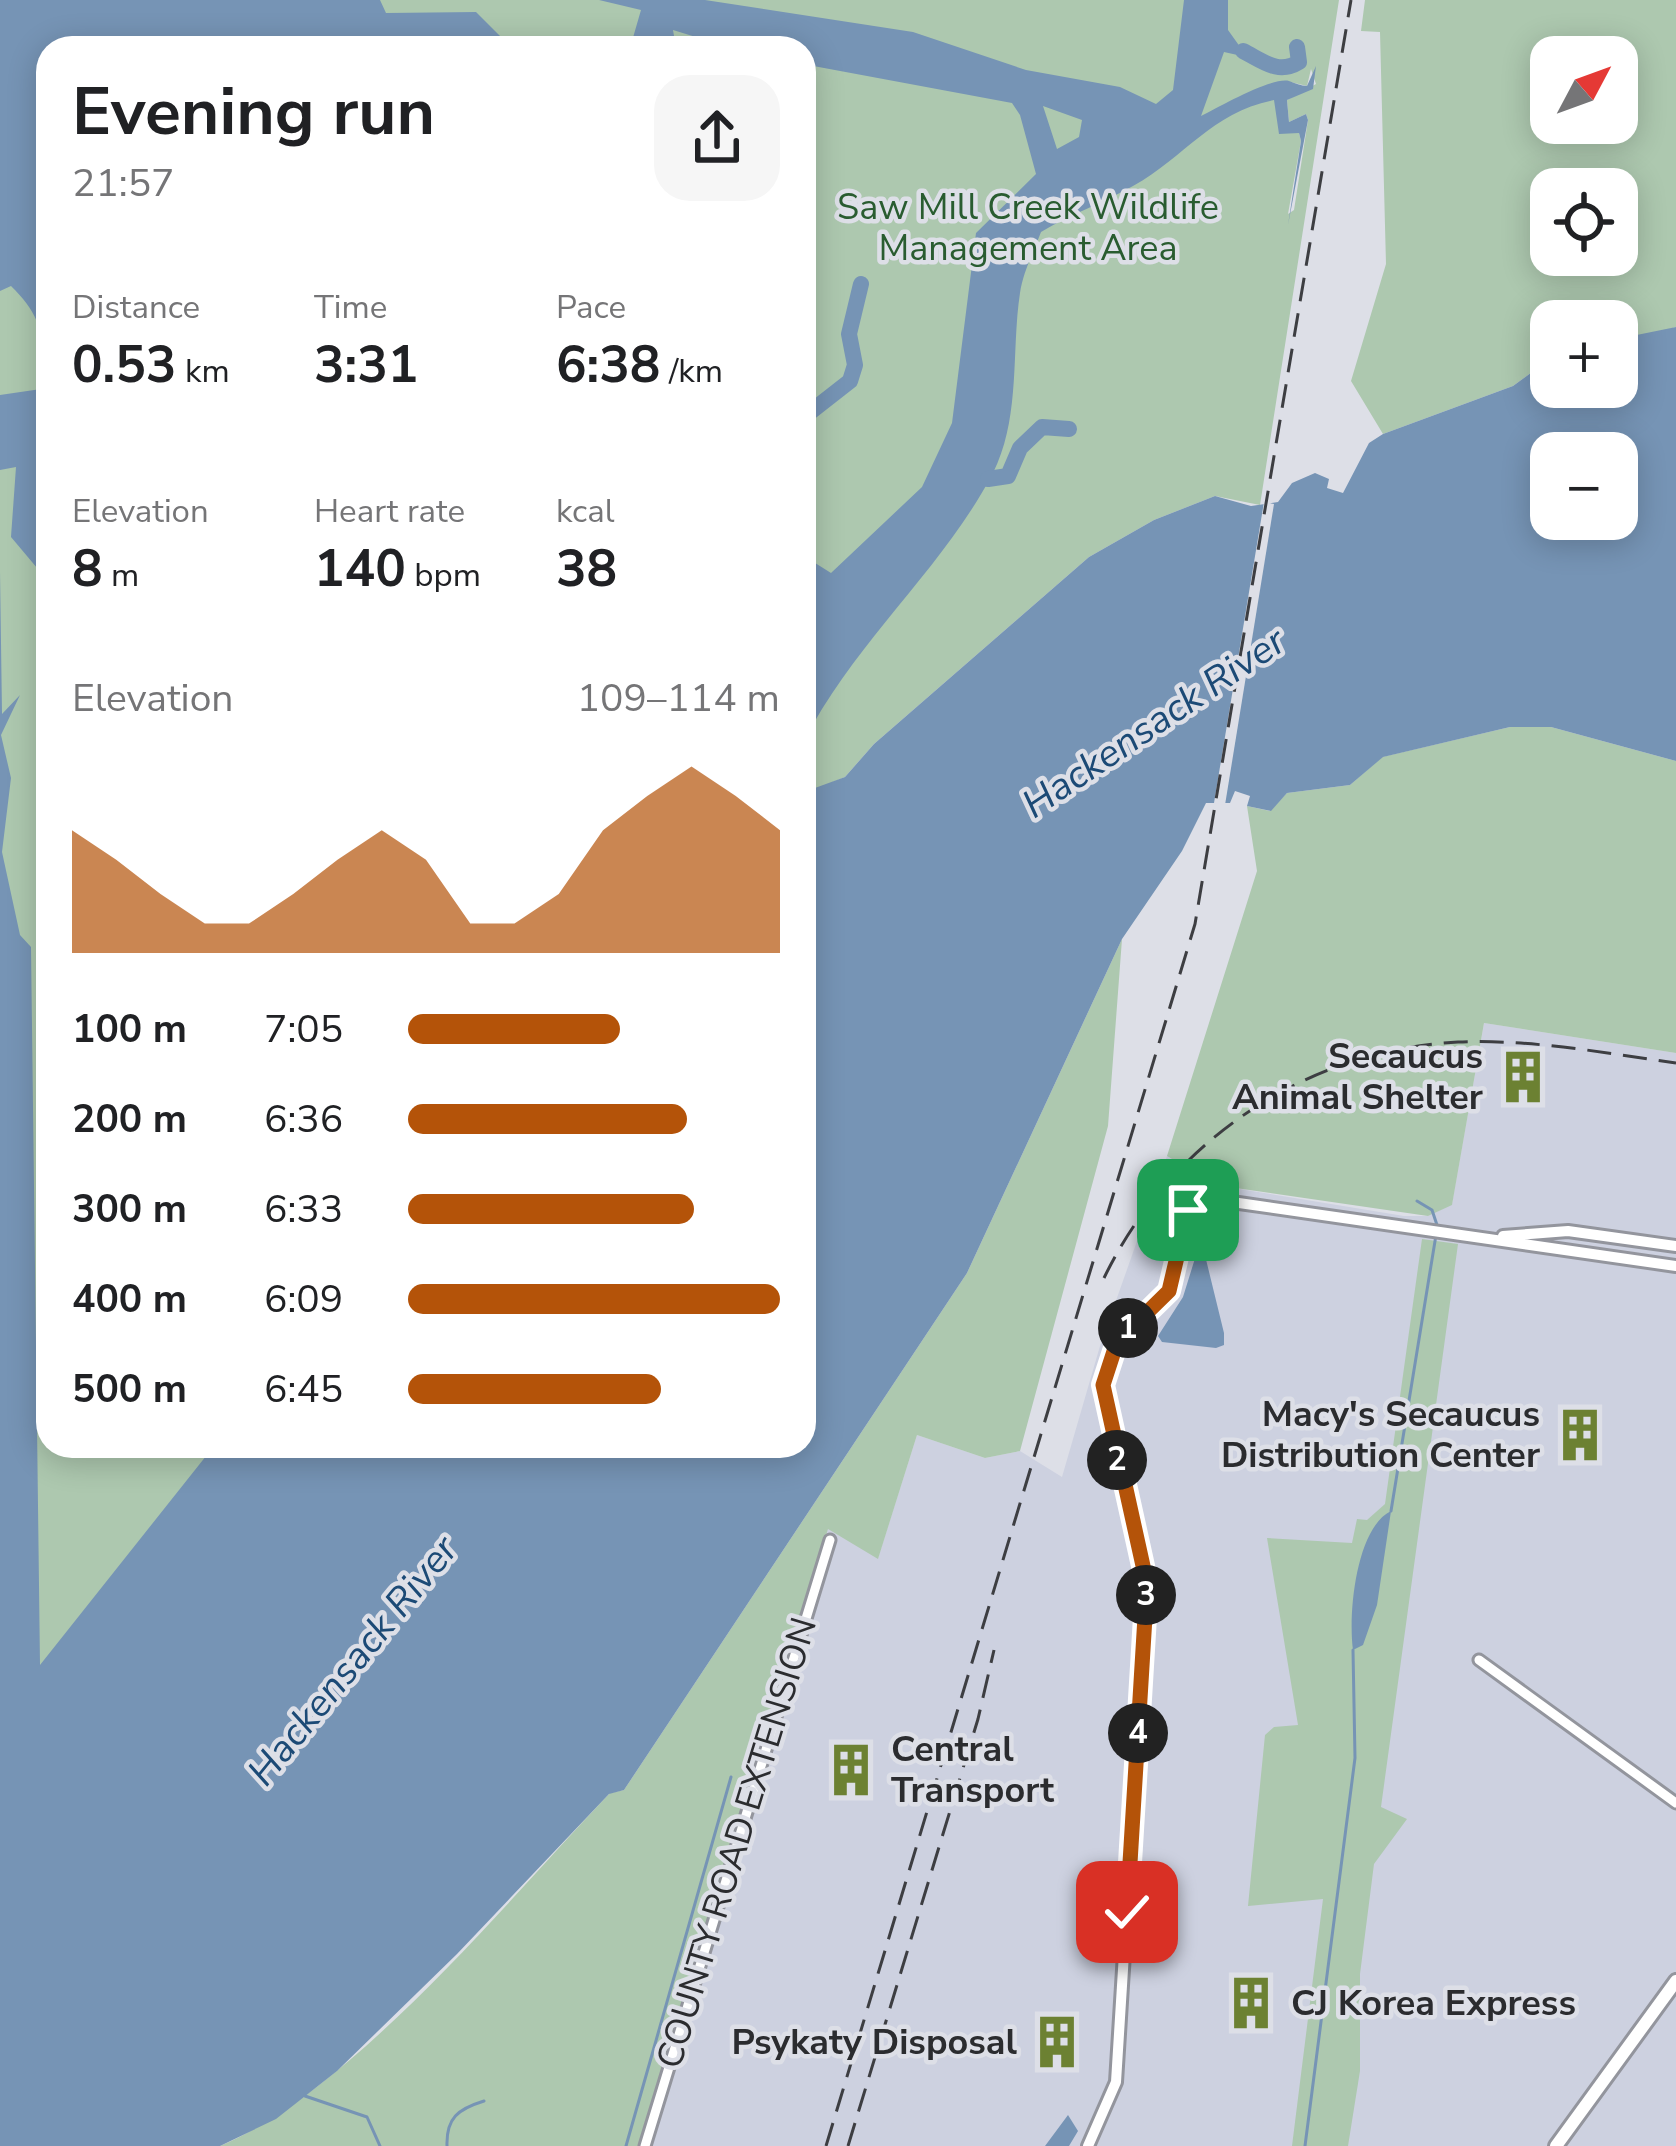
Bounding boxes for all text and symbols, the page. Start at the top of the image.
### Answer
north arrow [1530,36,1638,144]
map controls [1530,36,1638,540]
text: Evening run [72,67,435,157]
button: share [654,75,780,201]
text: 21:57 [72,157,175,210]
button: locate [1530,168,1638,276]
park label: Saw Mill Creek Wildlife Management Area [837,183,1219,273]
text: Distance [72,285,200,330]
text: Time [314,285,387,330]
text: Pace [556,285,626,330]
button: + [1530,300,1638,408]
text: 0.53 [72,330,176,400]
text: 3:31 [314,330,418,400]
text: 6:38 [556,330,660,400]
text: km [176,349,230,394]
text: /km [660,349,723,394]
button: − [1530,432,1638,540]
text: Elevation [72,489,209,534]
text: Heart rate [314,489,465,534]
text: kcal [556,489,615,534]
text: 8 [72,534,103,604]
text: 140 [314,534,406,604]
text: 38 [556,534,617,604]
text: m [103,553,139,598]
text: bpm [406,553,481,598]
water label: Hackensack River [1012,615,1297,831]
text: Elevation [72,672,233,725]
text: 109–114 m [577,672,780,725]
text: 100 m [72,1003,187,1056]
text: 7:05 [264,1003,343,1056]
place label: Secaucus Animal Shelter [1232,1032,1483,1122]
building icon: Secaucus Animal Shelter [1494,1048,1552,1106]
text: 200 m [72,1093,187,1146]
text: 6:36 [264,1093,343,1146]
pin [1137,1159,1239,1261]
icon: arrive [1155,1177,1221,1243]
text: 300 m [72,1183,187,1236]
text: 6:33 [264,1183,343,1236]
text: 400 m [72,1273,187,1326]
text: 6:09 [264,1273,343,1326]
pin: 1 [1098,1298,1158,1358]
text: 1 [1118,1305,1138,1350]
text: 500 m [72,1363,187,1416]
text: 6:45 [264,1363,343,1416]
place label: Macy's Secaucus Distribution Center [1221,1390,1540,1480]
building icon: Macy's Secaucus Distribution Center [1551,1406,1609,1464]
pin: 2 [1087,1430,1147,1490]
text: 2 [1107,1437,1127,1482]
water label: Hackensack River [236,1524,471,1797]
pin: 3 [1116,1565,1176,1625]
text: 3 [1136,1572,1156,1617]
street label: COUNTY ROAD EXTENSION [645,1612,829,2074]
pin: 4 [1108,1703,1168,1763]
text: 4 [1128,1710,1148,1755]
place label: Central Transport [891,1725,1054,1815]
building icon: Central Transport [822,1741,880,1799]
pin [1076,1861,1178,1963]
icon: check [1094,1879,1160,1945]
building icon: CJ Korea Express [1222,1974,1280,2032]
place label: CJ Korea Express [1291,1979,1576,2028]
building icon: Psykaty Disposal [1028,2013,1086,2071]
place label: Psykaty Disposal [731,2018,1018,2067]

